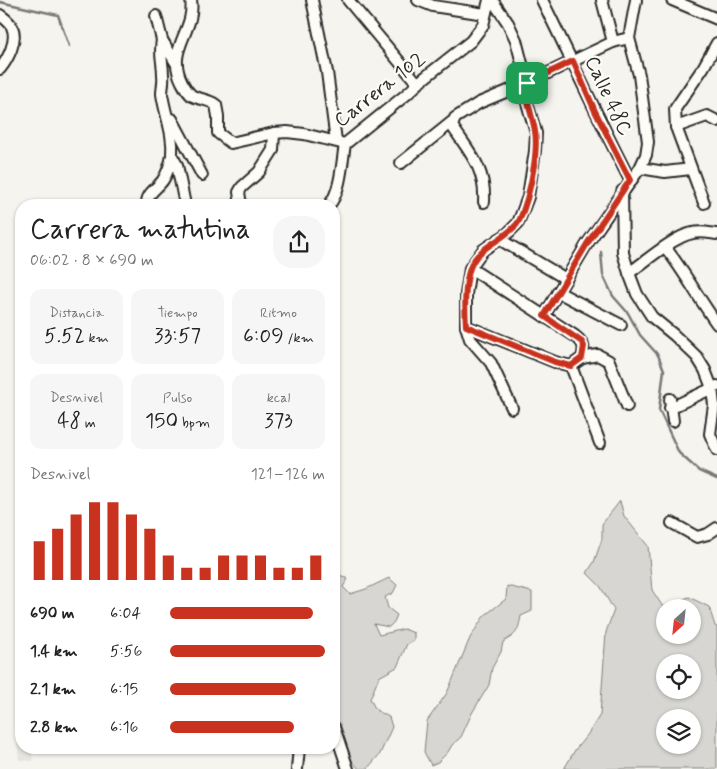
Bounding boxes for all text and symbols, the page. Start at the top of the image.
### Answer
street label: Carrera 102 [329,46,431,134]
street label: Calle 48C [578,52,638,140]
pin [506,62,548,104]
icon: arrive [513,69,541,97]
text: Carrera matutina [30,212,250,249]
button: share [273,216,325,268]
text: 06:02 · 8 × 690 m [30,250,154,271]
text: Distancia [49,304,104,322]
text: Tiempo [157,304,198,322]
text: Ritmo [260,304,297,322]
text: 5.52 [44,322,85,350]
text: 33:57 [154,322,201,350]
text: 6:09 [243,322,284,350]
text: km [85,329,109,347]
text: /km [284,329,314,347]
text: Desnivel [50,389,103,407]
text: Pulso [163,389,192,407]
text: kcal [267,389,290,407]
text: 48 [57,407,81,435]
text: 150 [145,407,178,435]
text: 373 [264,407,293,435]
text: m [81,414,96,432]
text: bpm [178,414,210,432]
text: Desnivel [30,464,90,485]
text: 121–126 m [251,464,325,485]
north arrow [656,599,701,644]
map controls [656,599,701,754]
text: 690 m [30,603,74,624]
text: 6:04 [110,603,141,624]
text: 1.4 km [30,641,77,662]
text: 5:56 [110,641,142,662]
button: locate [656,654,701,699]
text: 2.1 km [30,679,76,700]
text: 6:15 [110,679,138,700]
button: layers [656,709,701,754]
text: 2.8 km [30,717,78,738]
text: 6:16 [110,717,138,738]

